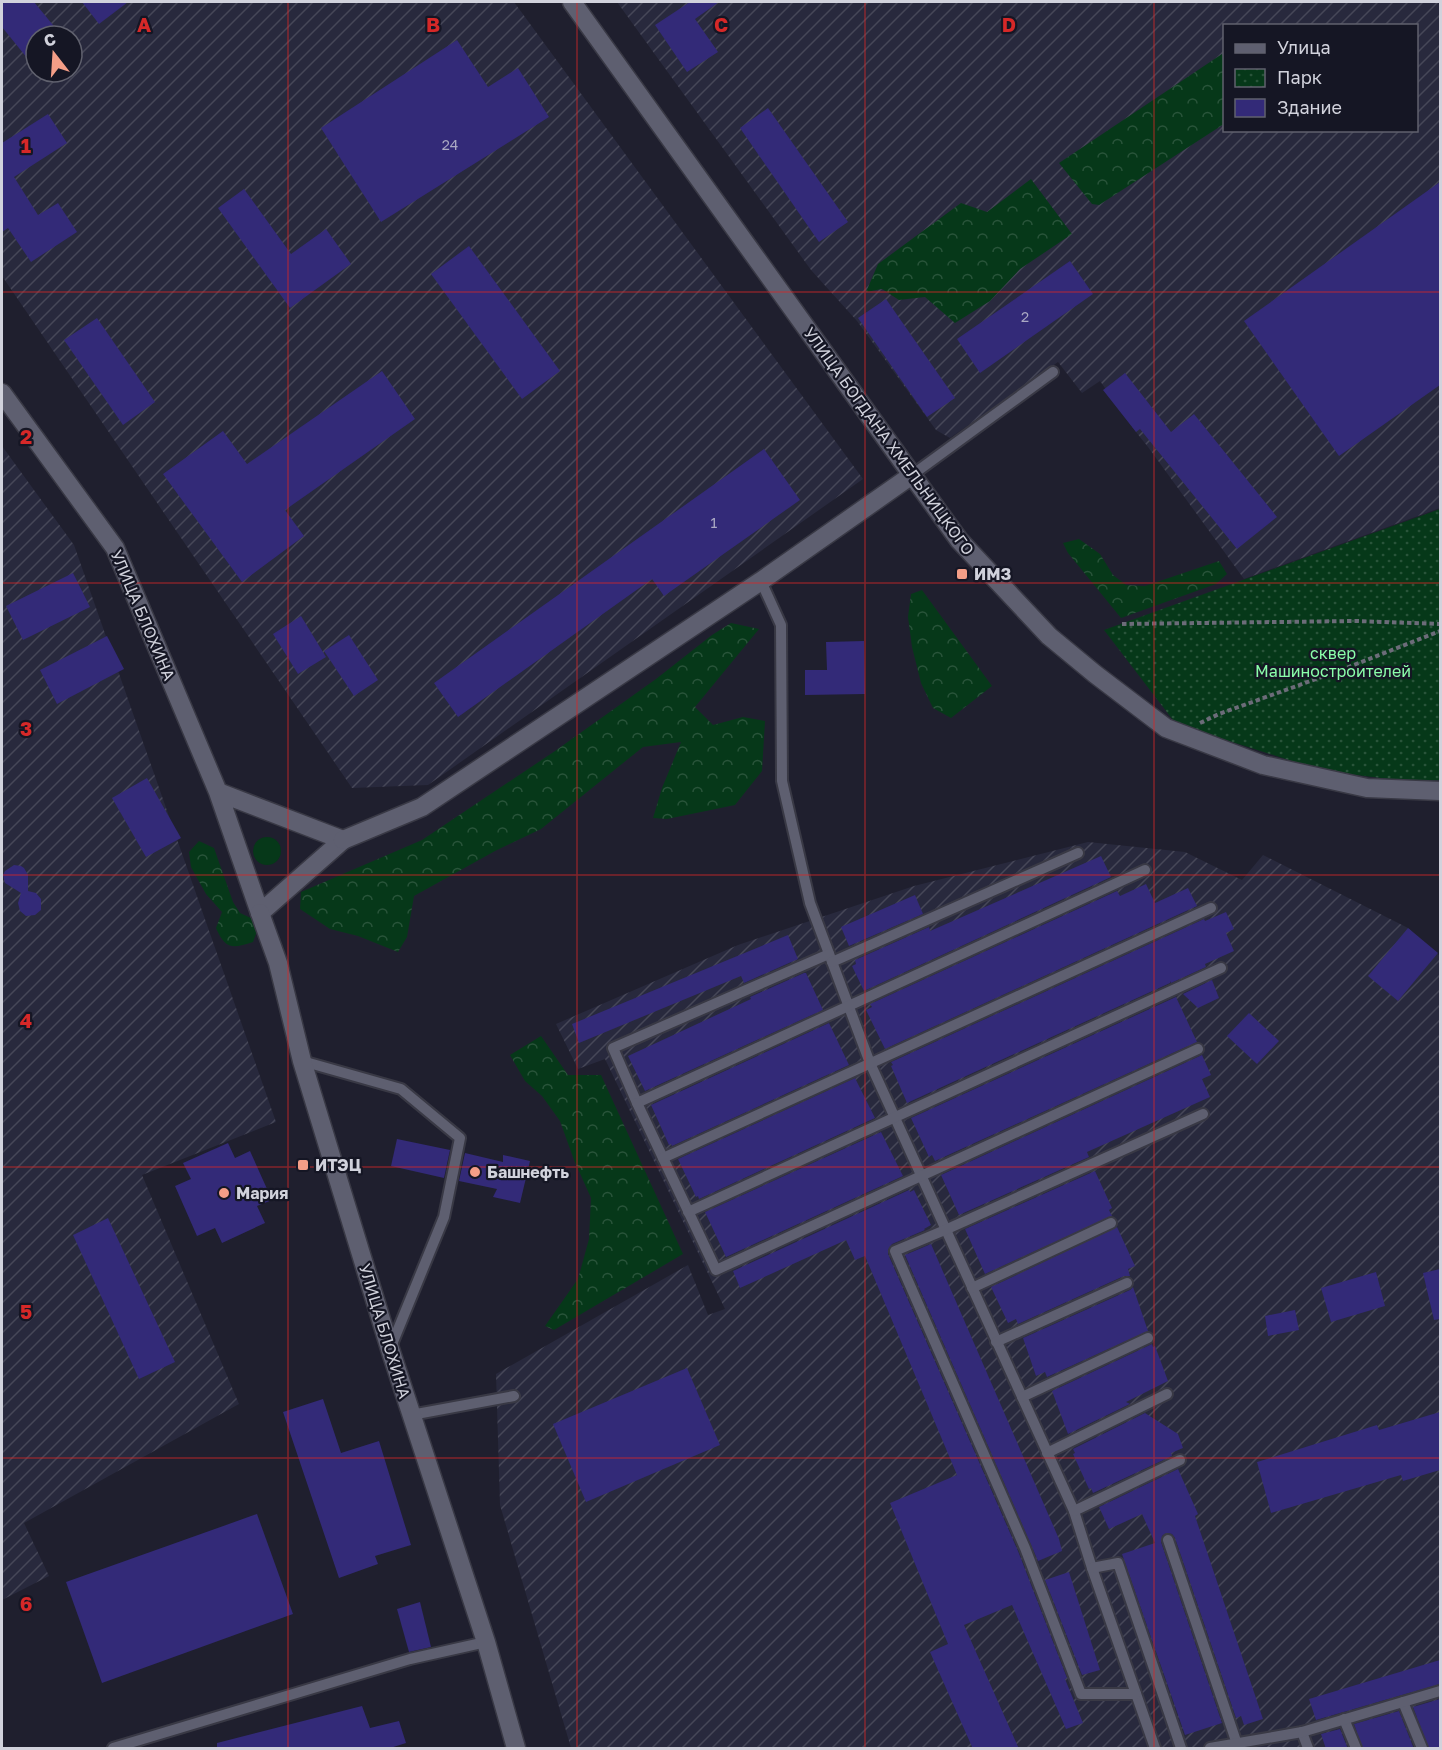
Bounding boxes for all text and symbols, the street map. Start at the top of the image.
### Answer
text: A [137,12,151,36]
text: B [426,12,440,36]
text: C [714,12,728,36]
text: D [1002,12,1016,36]
north arrow [24,24,84,84]
legend [1223,24,1418,132]
text: С [41,28,58,51]
text: Улица [1277,36,1331,58]
text: Парк [1277,66,1322,88]
text: Здание [1277,96,1342,118]
text: 1 [21,133,31,157]
house number: 24 [442,136,458,153]
house number: 2 [1021,308,1029,325]
street label: УЛИЦА БОГДАНА ХМЕЛЬНИЦКОГО [799,323,979,559]
text: 2 [20,424,32,448]
house number: 1 [711,514,718,531]
street label: УЛИЦА БЛОХИНА [106,547,180,684]
place label: ИМЗ [974,564,1011,584]
marker: ИМЗ [955,567,969,581]
park label: сквер Машиностроителей [1255,643,1411,681]
text: 3 [20,716,32,740]
text: 4 [20,1008,32,1032]
place label: ИТЭЦ [315,1155,361,1175]
marker: ИТЭЦ [296,1158,310,1172]
place label: Башнефть [487,1162,569,1182]
marker: Башнефть [468,1165,482,1179]
place label: Мария [236,1183,288,1203]
marker: Мария [217,1186,231,1200]
street label: УЛИЦА БЛОХИНА [355,1261,415,1401]
text: 5 [20,1299,32,1323]
text: 6 [20,1591,32,1615]

